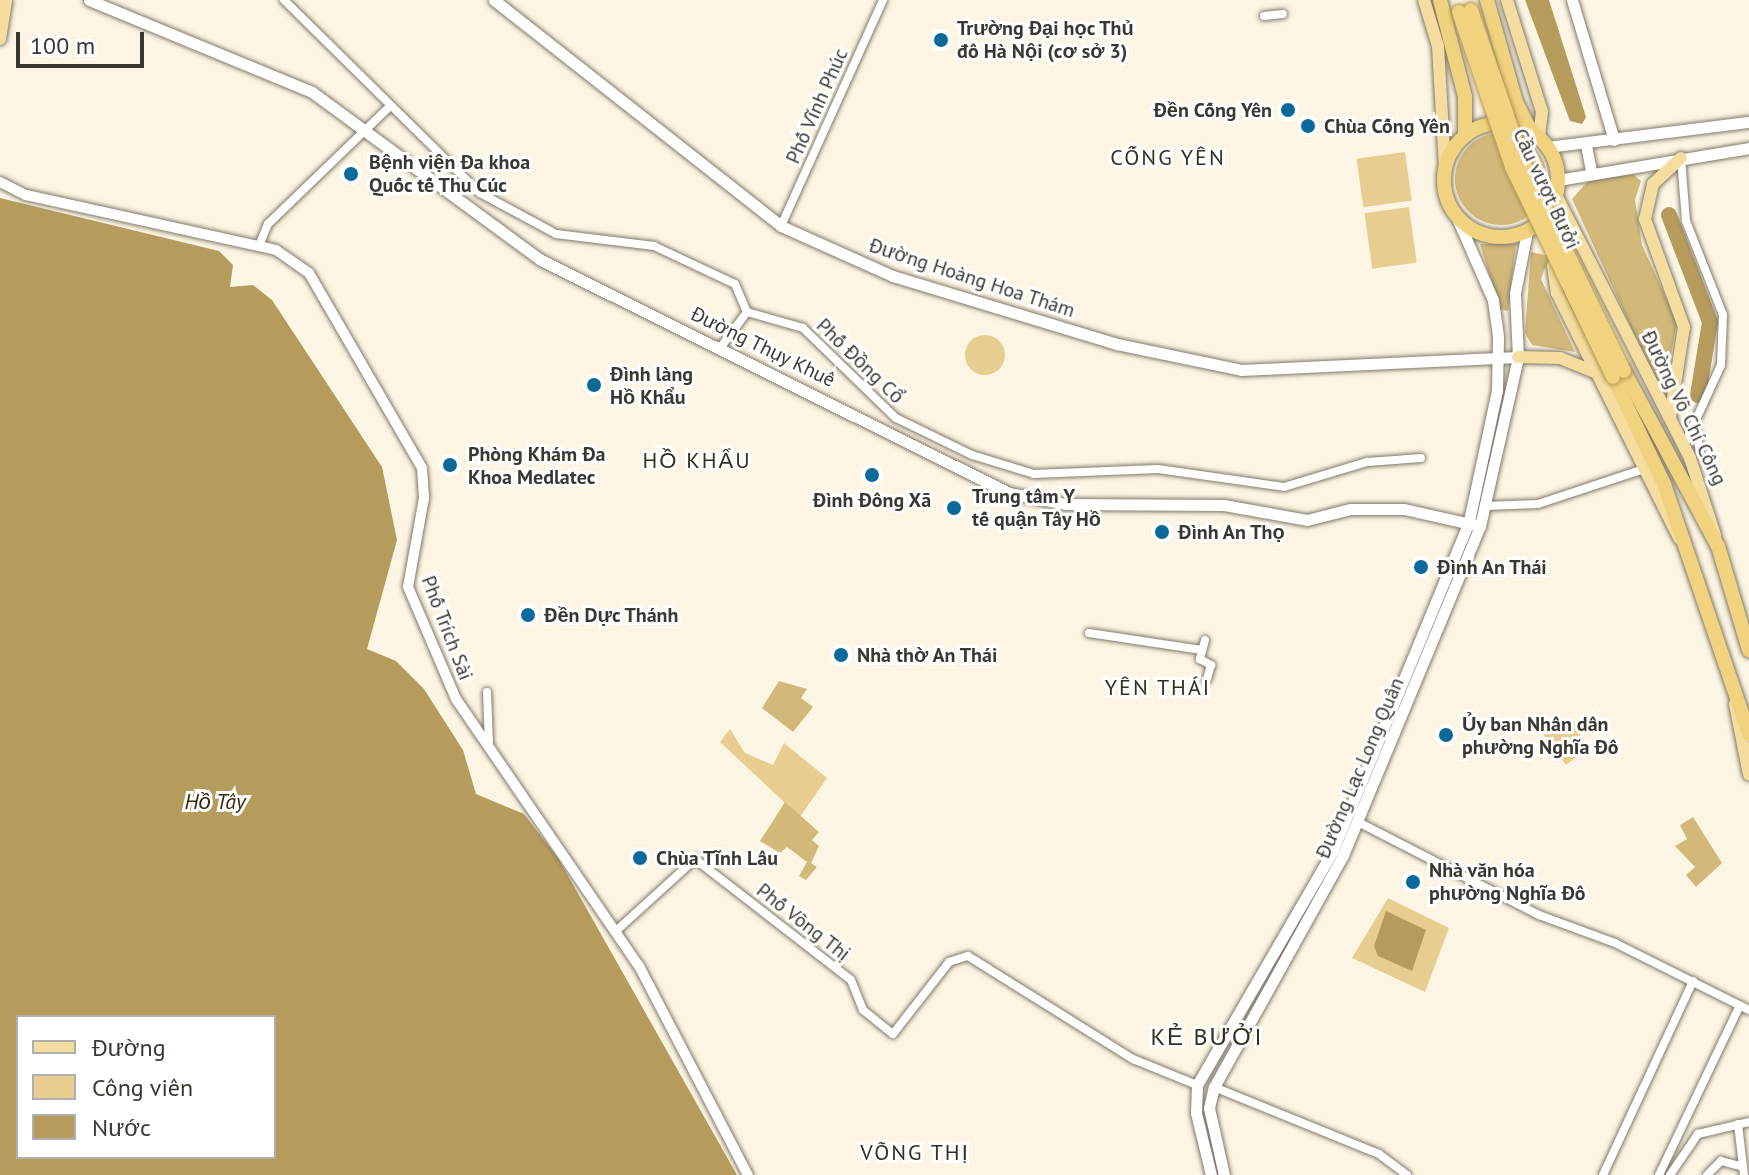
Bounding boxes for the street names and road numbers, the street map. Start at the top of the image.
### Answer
street label: Phố Vĩnh Phúc [781,44,853,168]
street label: Cầu vượt Bưởi [1508,125,1584,253]
street label: Đường Hoàng Hoa Thám [866,233,1078,323]
street label: Đường Thụy Khuê [686,301,840,393]
street label: Phố Đồng Cổ [811,313,909,409]
street label: Đường Võ Chí Công [1636,327,1732,489]
street label: Phố Trích Sài [416,572,478,684]
street label: Đường Lạc Long Quân [1311,674,1409,862]
street label: Phố Võng Thị [751,878,855,966]

